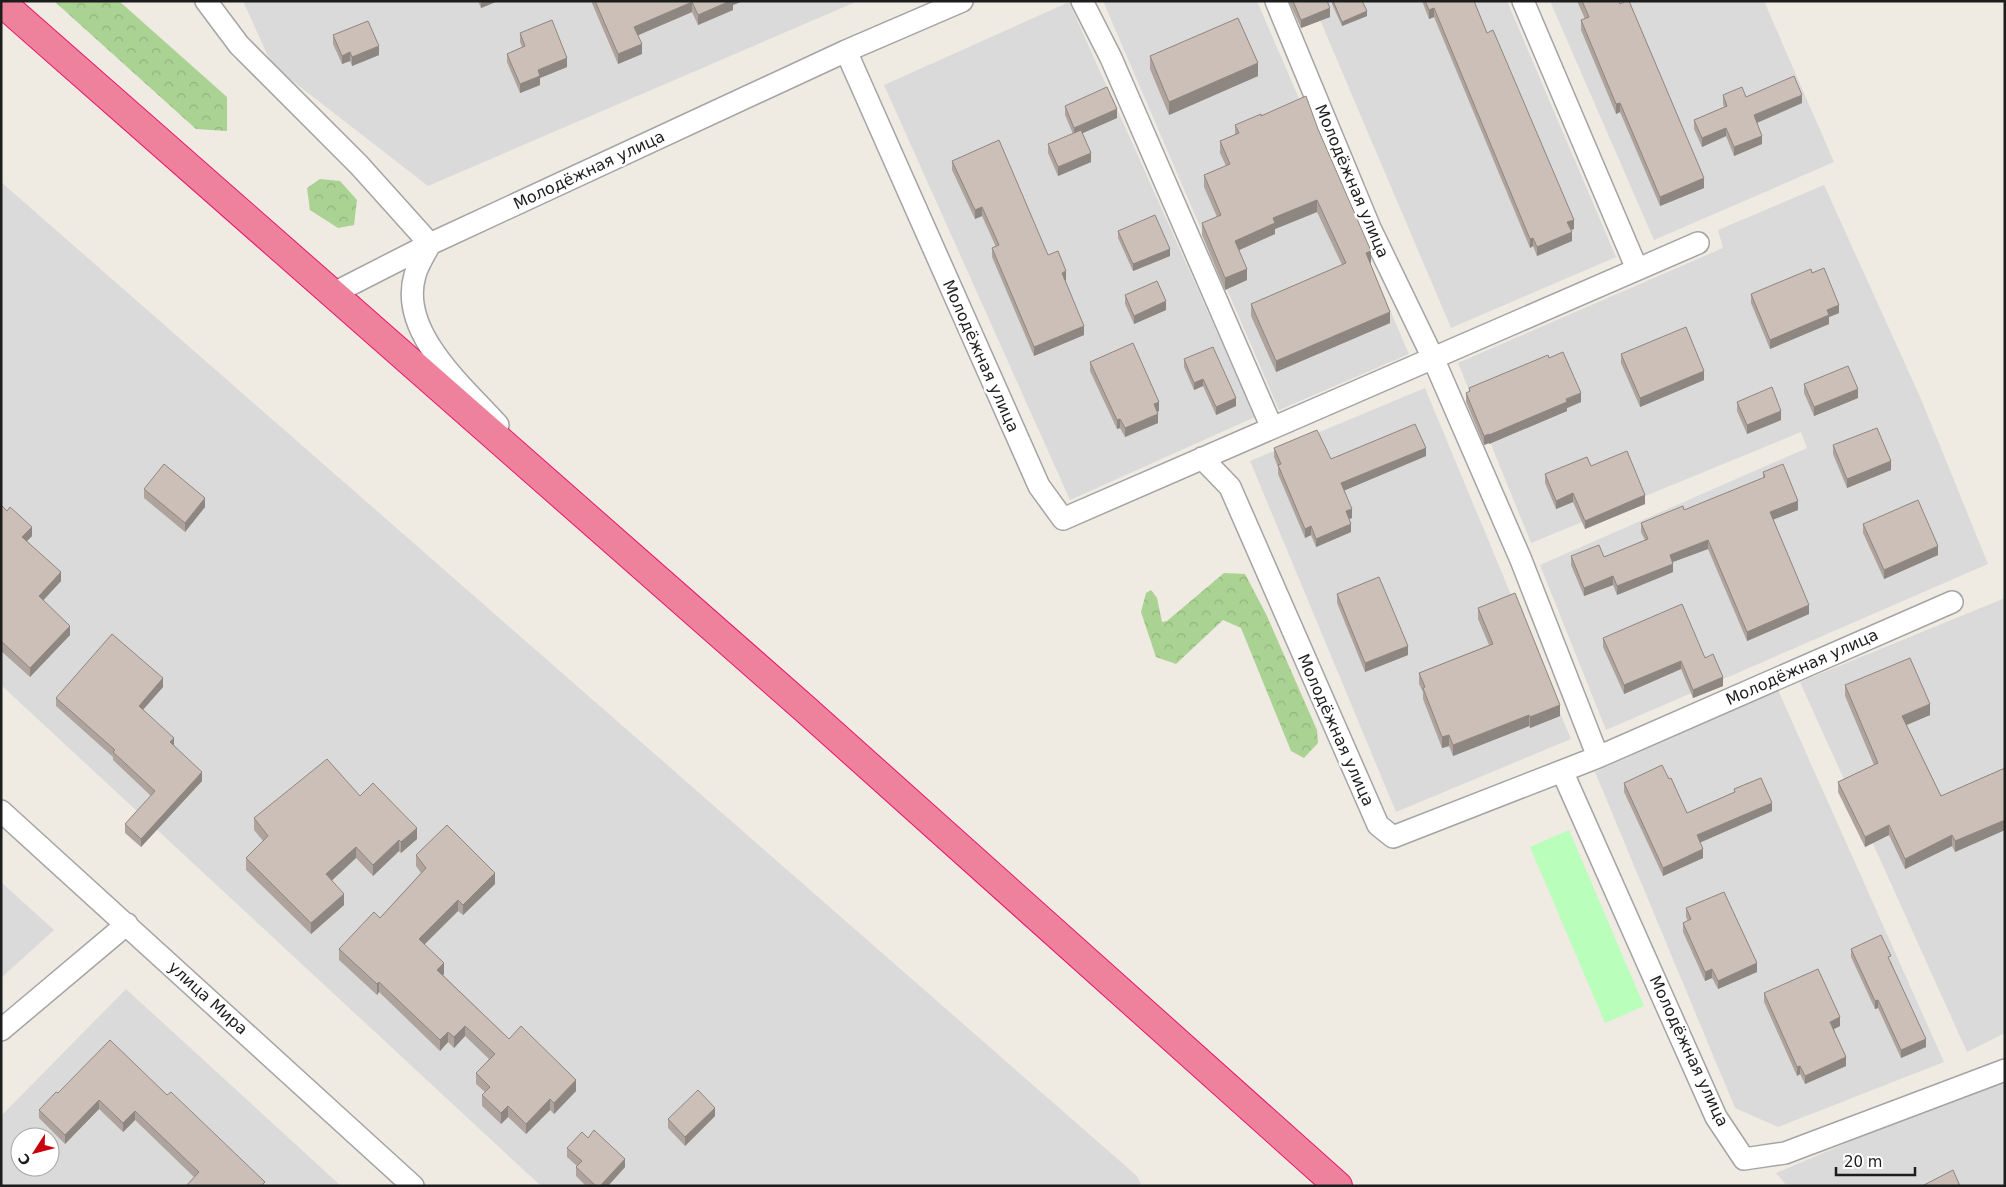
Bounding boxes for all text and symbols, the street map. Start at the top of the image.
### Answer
street label: Молодёжная улица [1311,101,1393,261]
street label: Молодёжная улица [510,127,668,213]
street label: Молодёжная улица [939,277,1023,435]
street label: Молодёжная улица [1723,625,1881,709]
street label: Молодёжная улица [1294,651,1378,809]
street label: улица Мира [164,957,252,1039]
street label: Молодёжная улица [1646,972,1732,1130]
north arrow [10,1127,60,1177]
scale bar [1836,1144,1915,1176]
text: С [15,1151,34,1169]
text: 20 m [1844,1153,1882,1171]

